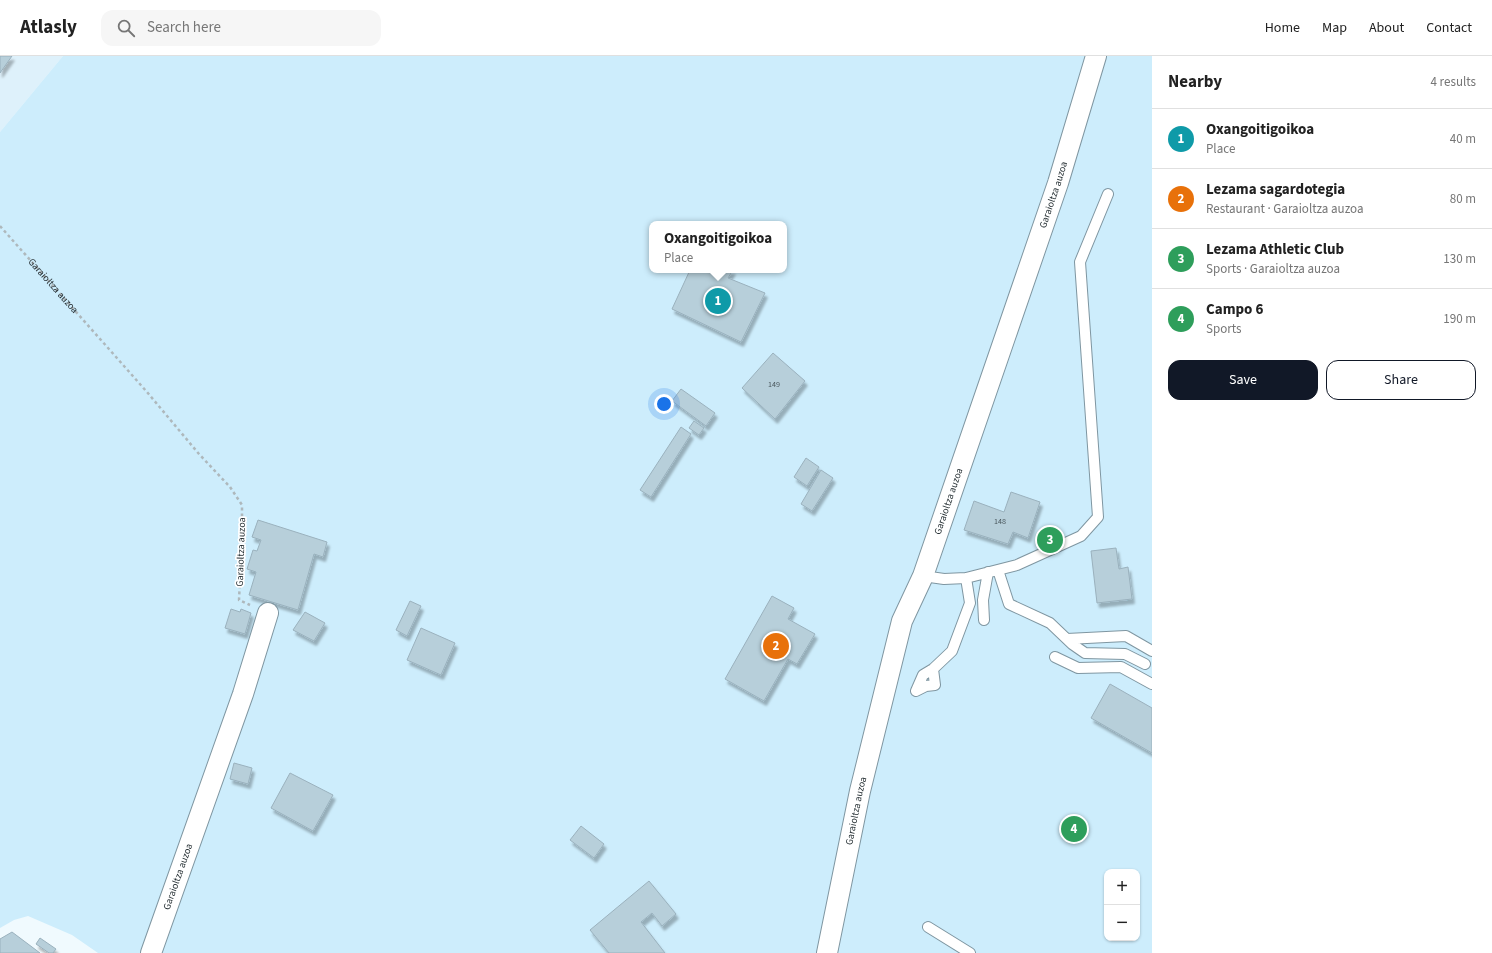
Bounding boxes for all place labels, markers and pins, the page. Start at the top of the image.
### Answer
pin: 1 [705,286,731,316]
pin: 3 [1037,525,1063,555]
pin: 2 [763,631,789,661]
pin: 4 [1061,814,1087,844]

